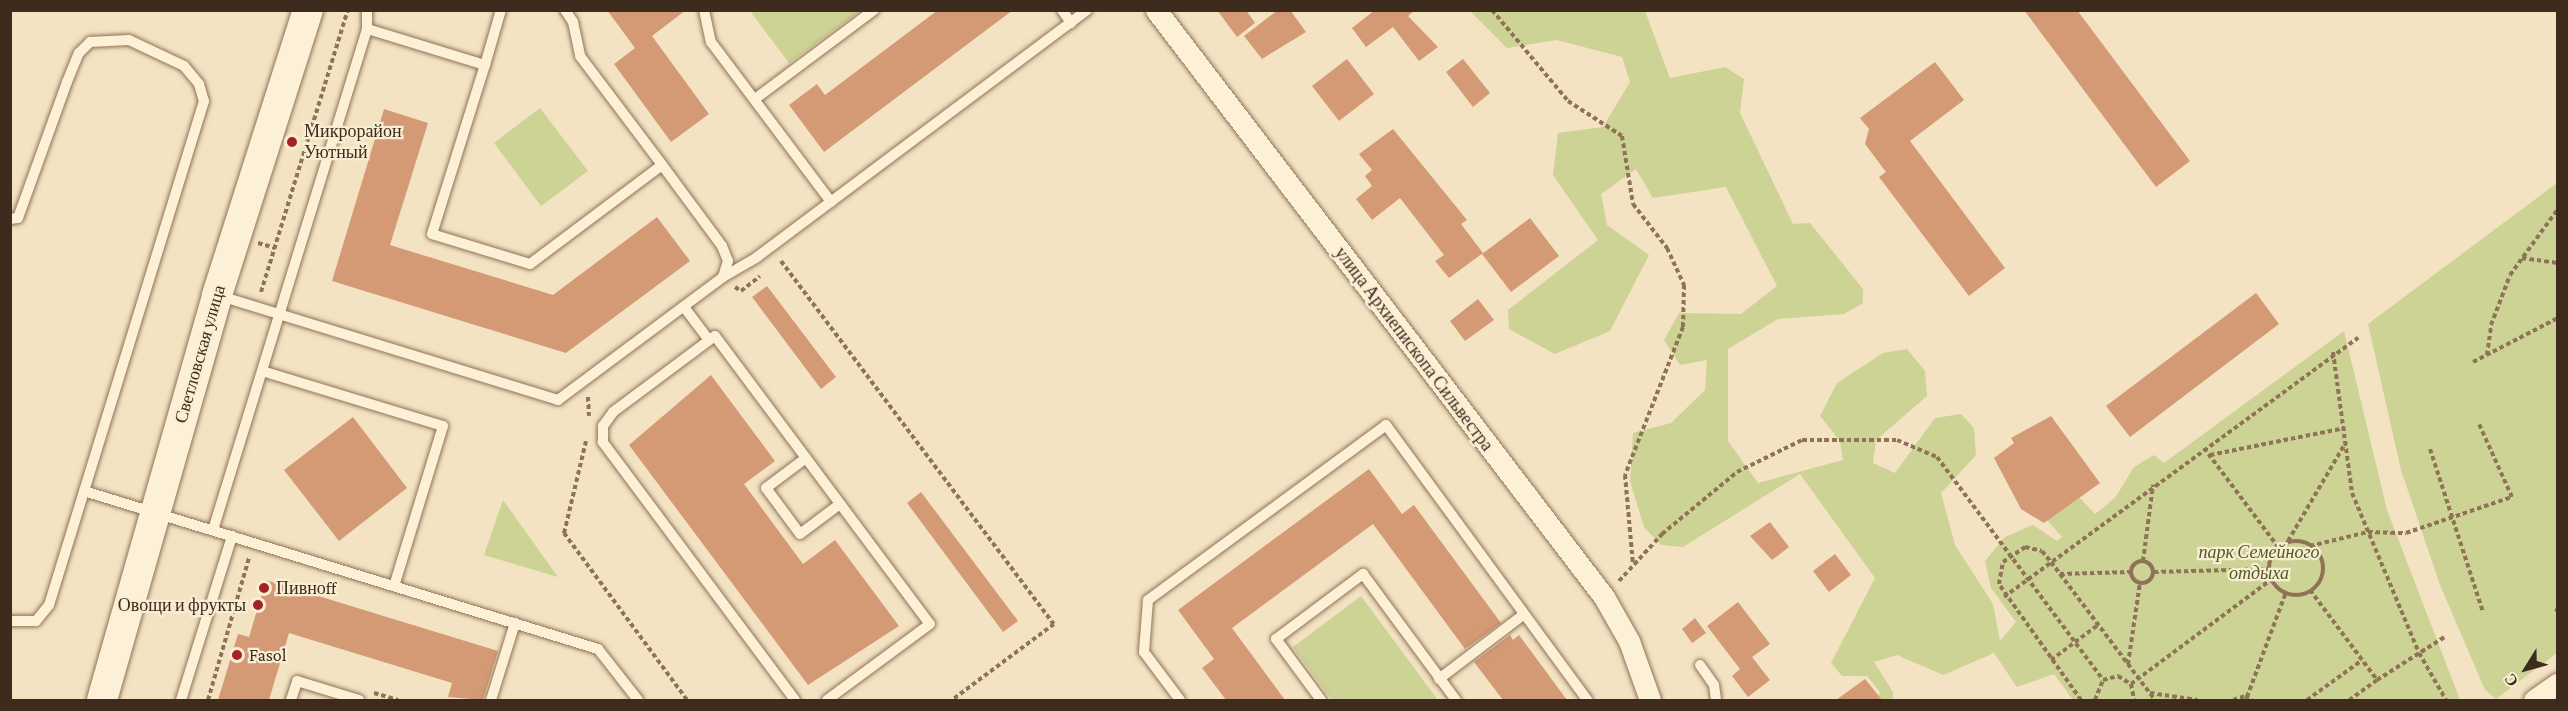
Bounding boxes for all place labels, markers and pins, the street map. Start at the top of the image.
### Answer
place label: Микрорайон Уютный [304,121,402,164]
marker: Микрорайон Уютный [285,135,299,149]
place label: Пивноff [276,577,336,599]
marker: Пивноff [257,581,271,595]
place label: Овощи и фрукты [118,594,246,616]
marker: Овощи и фрукты [251,598,265,612]
place label: Fasol [249,644,287,666]
marker: Fasol [230,648,244,662]

